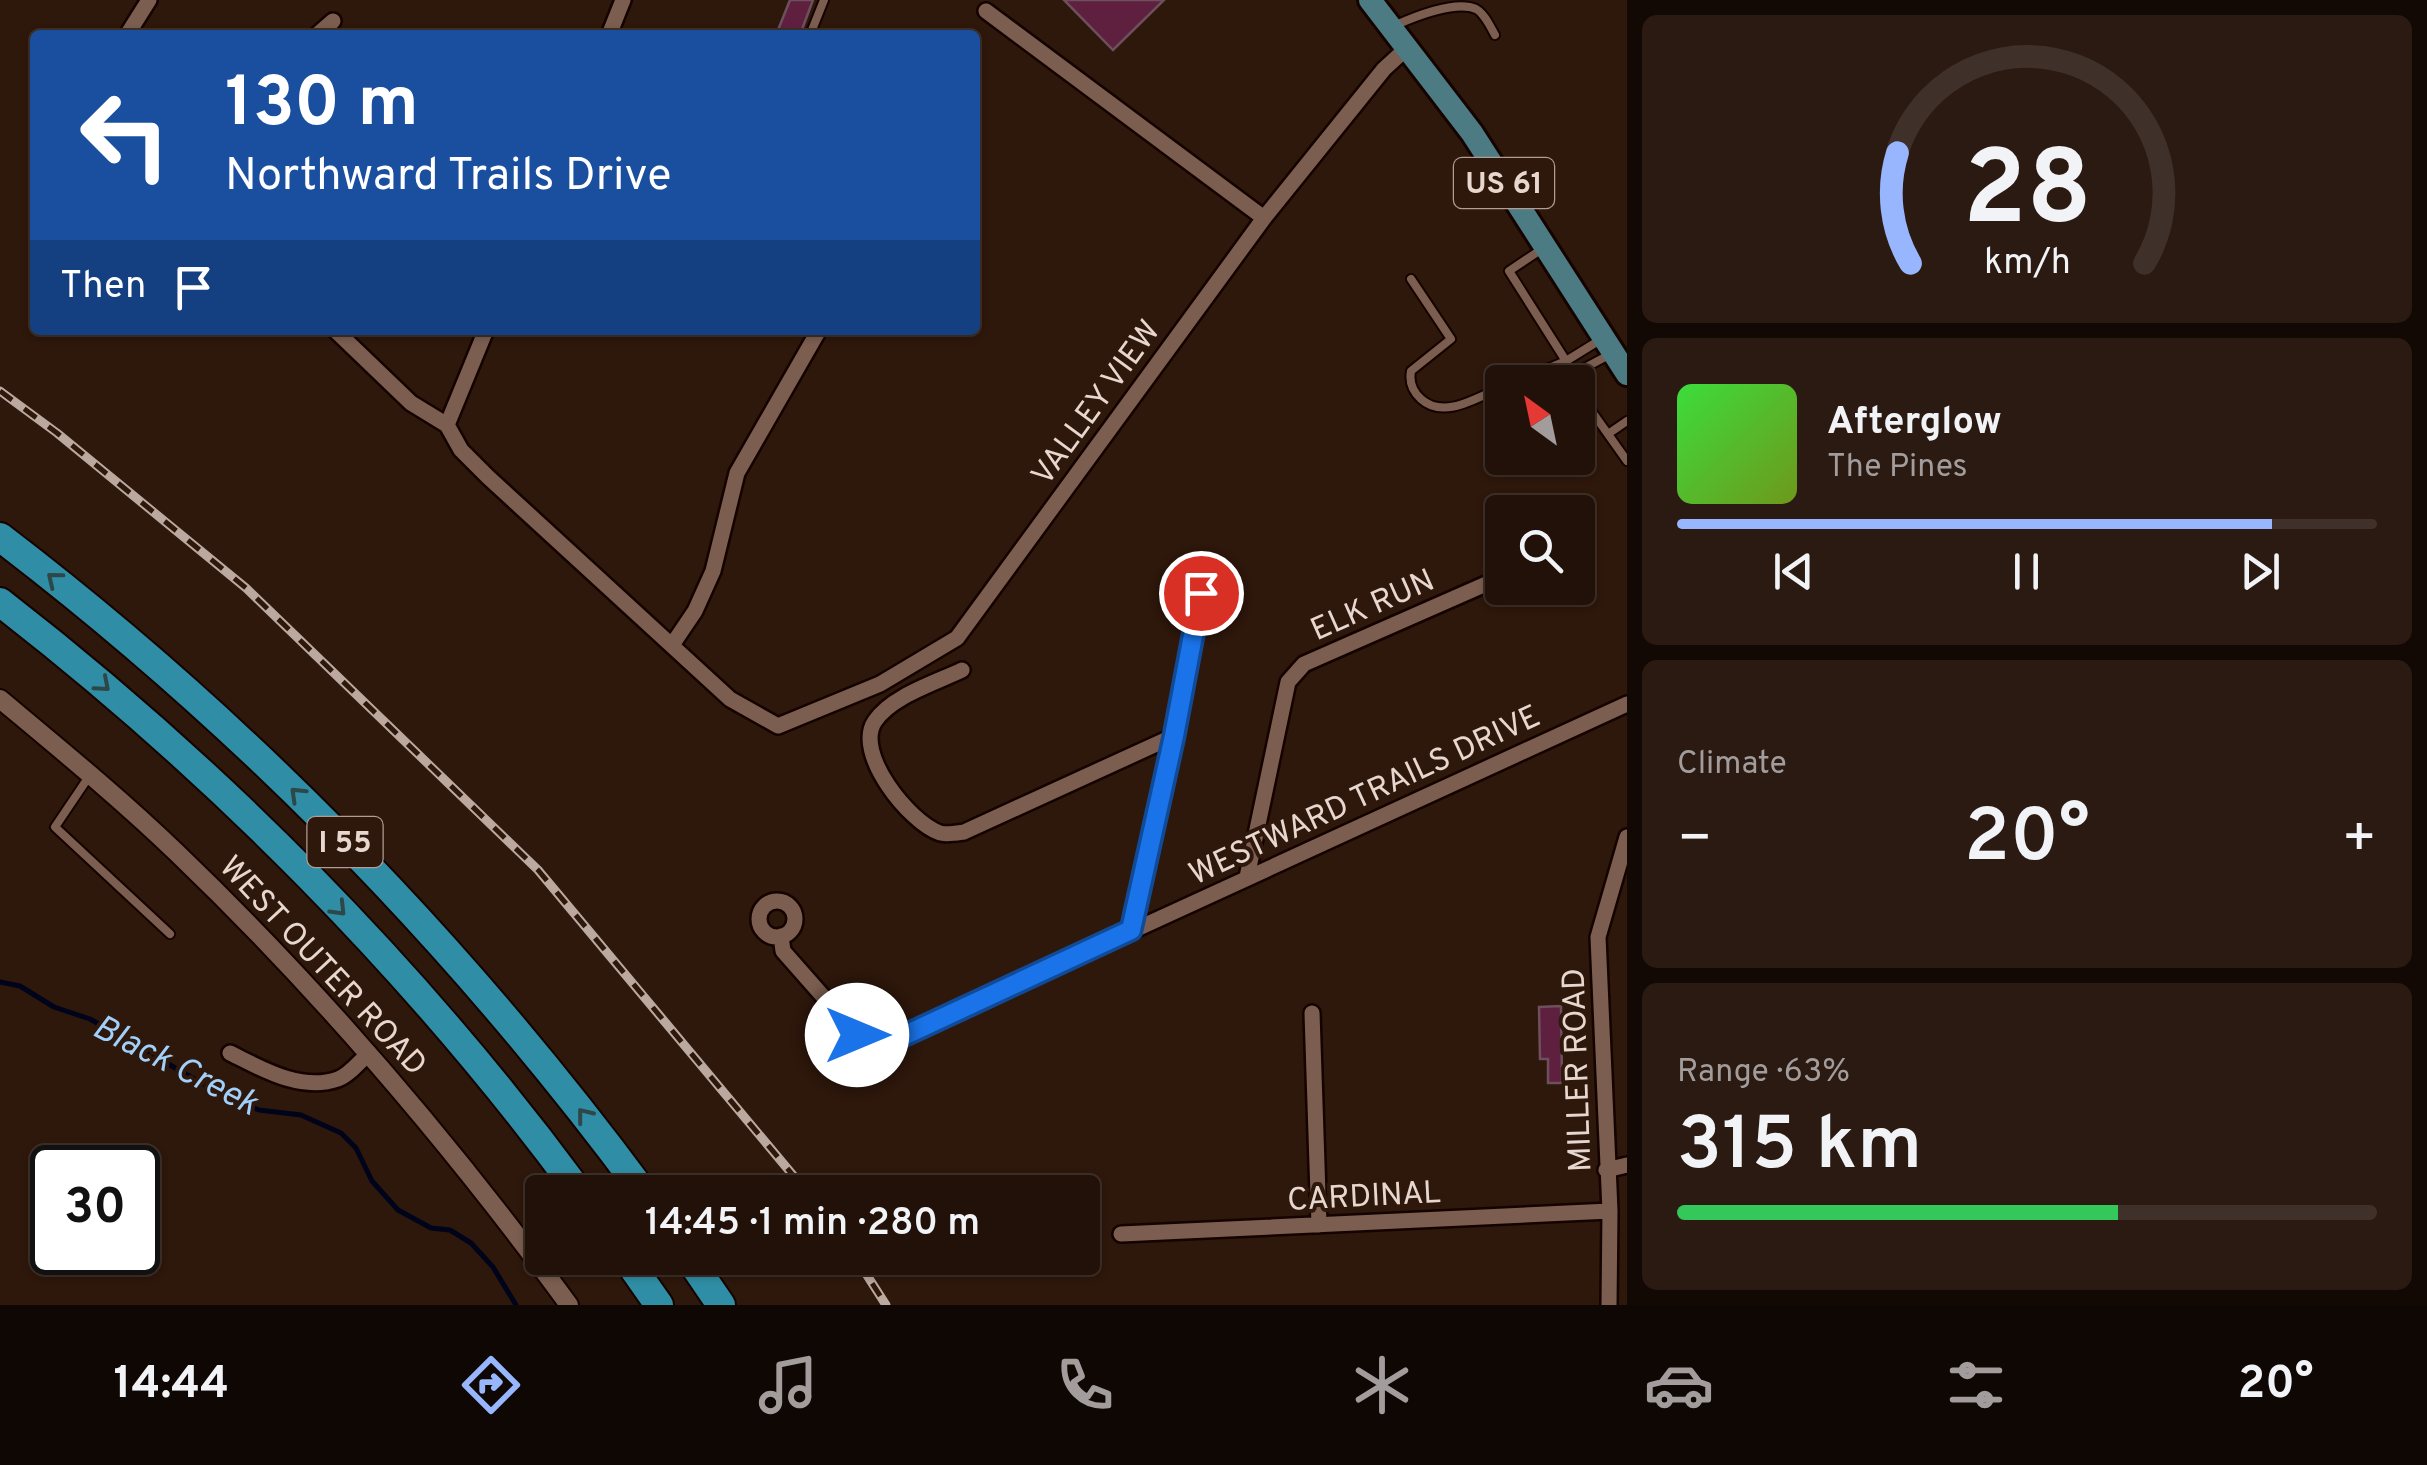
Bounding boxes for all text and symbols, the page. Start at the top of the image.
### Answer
text: 130 m [225,62,419,151]
icon: left [60,70,190,200]
text: 28 [1962,129,2092,261]
text: Northward Trails Drive [225,149,672,206]
road number: US 61 [1454,158,1554,208]
text: km/h [1984,241,2070,287]
icon: arrive [166,260,221,315]
text: Then [60,263,146,312]
street label: VALLEY VIEW [1024,313,1171,494]
north arrow [1485,365,1595,475]
map controls [1485,365,1595,605]
text: Afterglow [1827,399,2002,448]
text: The Pines [1827,448,1968,488]
button: search [1485,495,1595,605]
icon: previous [1766,544,1821,599]
icon: pause [1999,544,2054,599]
icon: next [2233,544,2288,599]
pin [1159,551,1244,636]
street label: ELK RUN [1305,562,1441,652]
icon: arrive [1174,566,1229,621]
one-way arrow [47,573,65,591]
one-way arrow [91,674,109,692]
street label: WESTWARD TRAILS DRIVE [1183,698,1547,896]
text: Climate [1677,745,1787,785]
one-way arrow [291,788,309,806]
text: 20° [1964,793,2090,888]
text: − [1677,806,1712,876]
text: + [2342,806,2377,876]
road number: I 55 [308,817,382,867]
street label: WEST OUTER ROAD [209,849,434,1086]
one-way arrow [327,897,345,915]
street label: MILLER ROAD [1555,967,1603,1173]
position arrow [805,983,909,1087]
water label: Black Creek [85,1006,266,1128]
text: Range · 63% [1677,1053,1850,1093]
text: 315 km [1677,1101,1922,1196]
one-way arrow [578,1108,595,1126]
speed limit sign: 30 [30,1145,160,1275]
street label: CARDINAL [1286,1174,1442,1222]
text: 14:45 · 1 min · 280 m [645,1200,980,1249]
icon: directions [456,1350,526,1420]
icon: music [753,1350,823,1420]
icon: phone [1050,1350,1120,1420]
icon: climate [1347,1350,1417,1420]
icon: car [1644,1350,1714,1420]
icon: filters [1941,1350,2011,1420]
text: 14:44 [113,1357,229,1414]
text: 20° [2238,1357,2313,1414]

